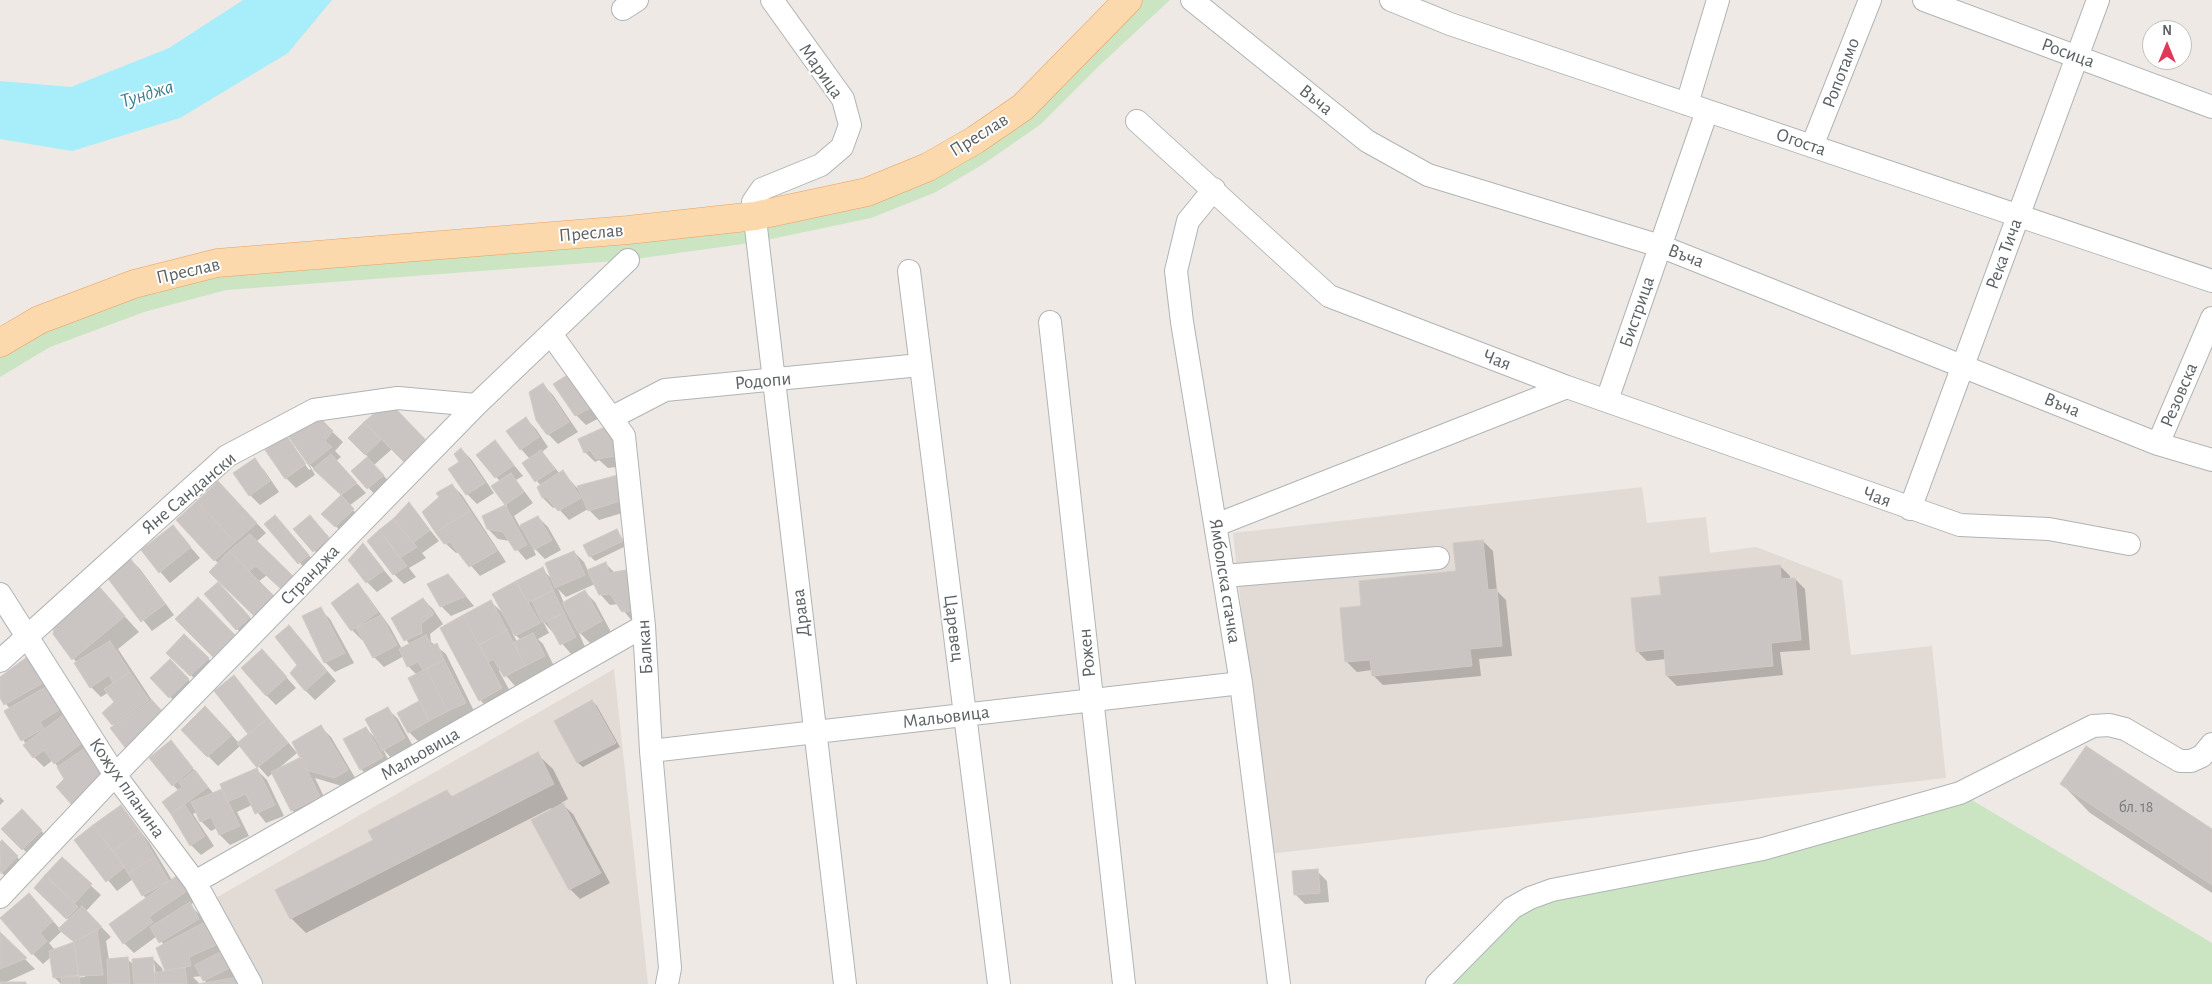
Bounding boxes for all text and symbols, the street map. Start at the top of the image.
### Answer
north arrow [2142,20,2192,70]
text: N [2162,24,2172,38]
street label: Росица [2038,33,2098,73]
street label: Ропотамо [1817,35,1865,111]
street label: Марица [794,39,848,103]
water label: Тунджа [118,75,176,113]
street label: Въча [1294,80,1338,120]
street label: Преслав [945,108,1013,162]
street label: Огоста [1773,123,1829,161]
street label: Река Тича [1981,216,2027,292]
street label: Преслав [558,219,624,247]
street label: Въча [1665,239,1707,273]
street label: Преслав [154,253,222,289]
street label: Бистрица [1614,274,1660,350]
street label: Чая [1480,344,1514,376]
street label: Резовска [2155,359,2203,431]
street label: Родопи [734,367,792,395]
street label: Въча [2041,388,2083,422]
street label: Яне Сандански [137,447,241,539]
street label: Чая [1860,481,1894,513]
street label: Ямболска стачка [1204,517,1246,645]
street label: Странджа [276,540,344,610]
street label: Драва [787,588,815,638]
street label: Царевец [939,593,969,663]
street label: Балкан [632,619,658,675]
street label: Рожен [1073,627,1101,679]
street label: Мальовица [901,700,991,734]
street label: Мальовица [376,722,464,786]
street label: Кожух планина [84,733,170,843]
house number: бл. 18 [2119,797,2153,817]

